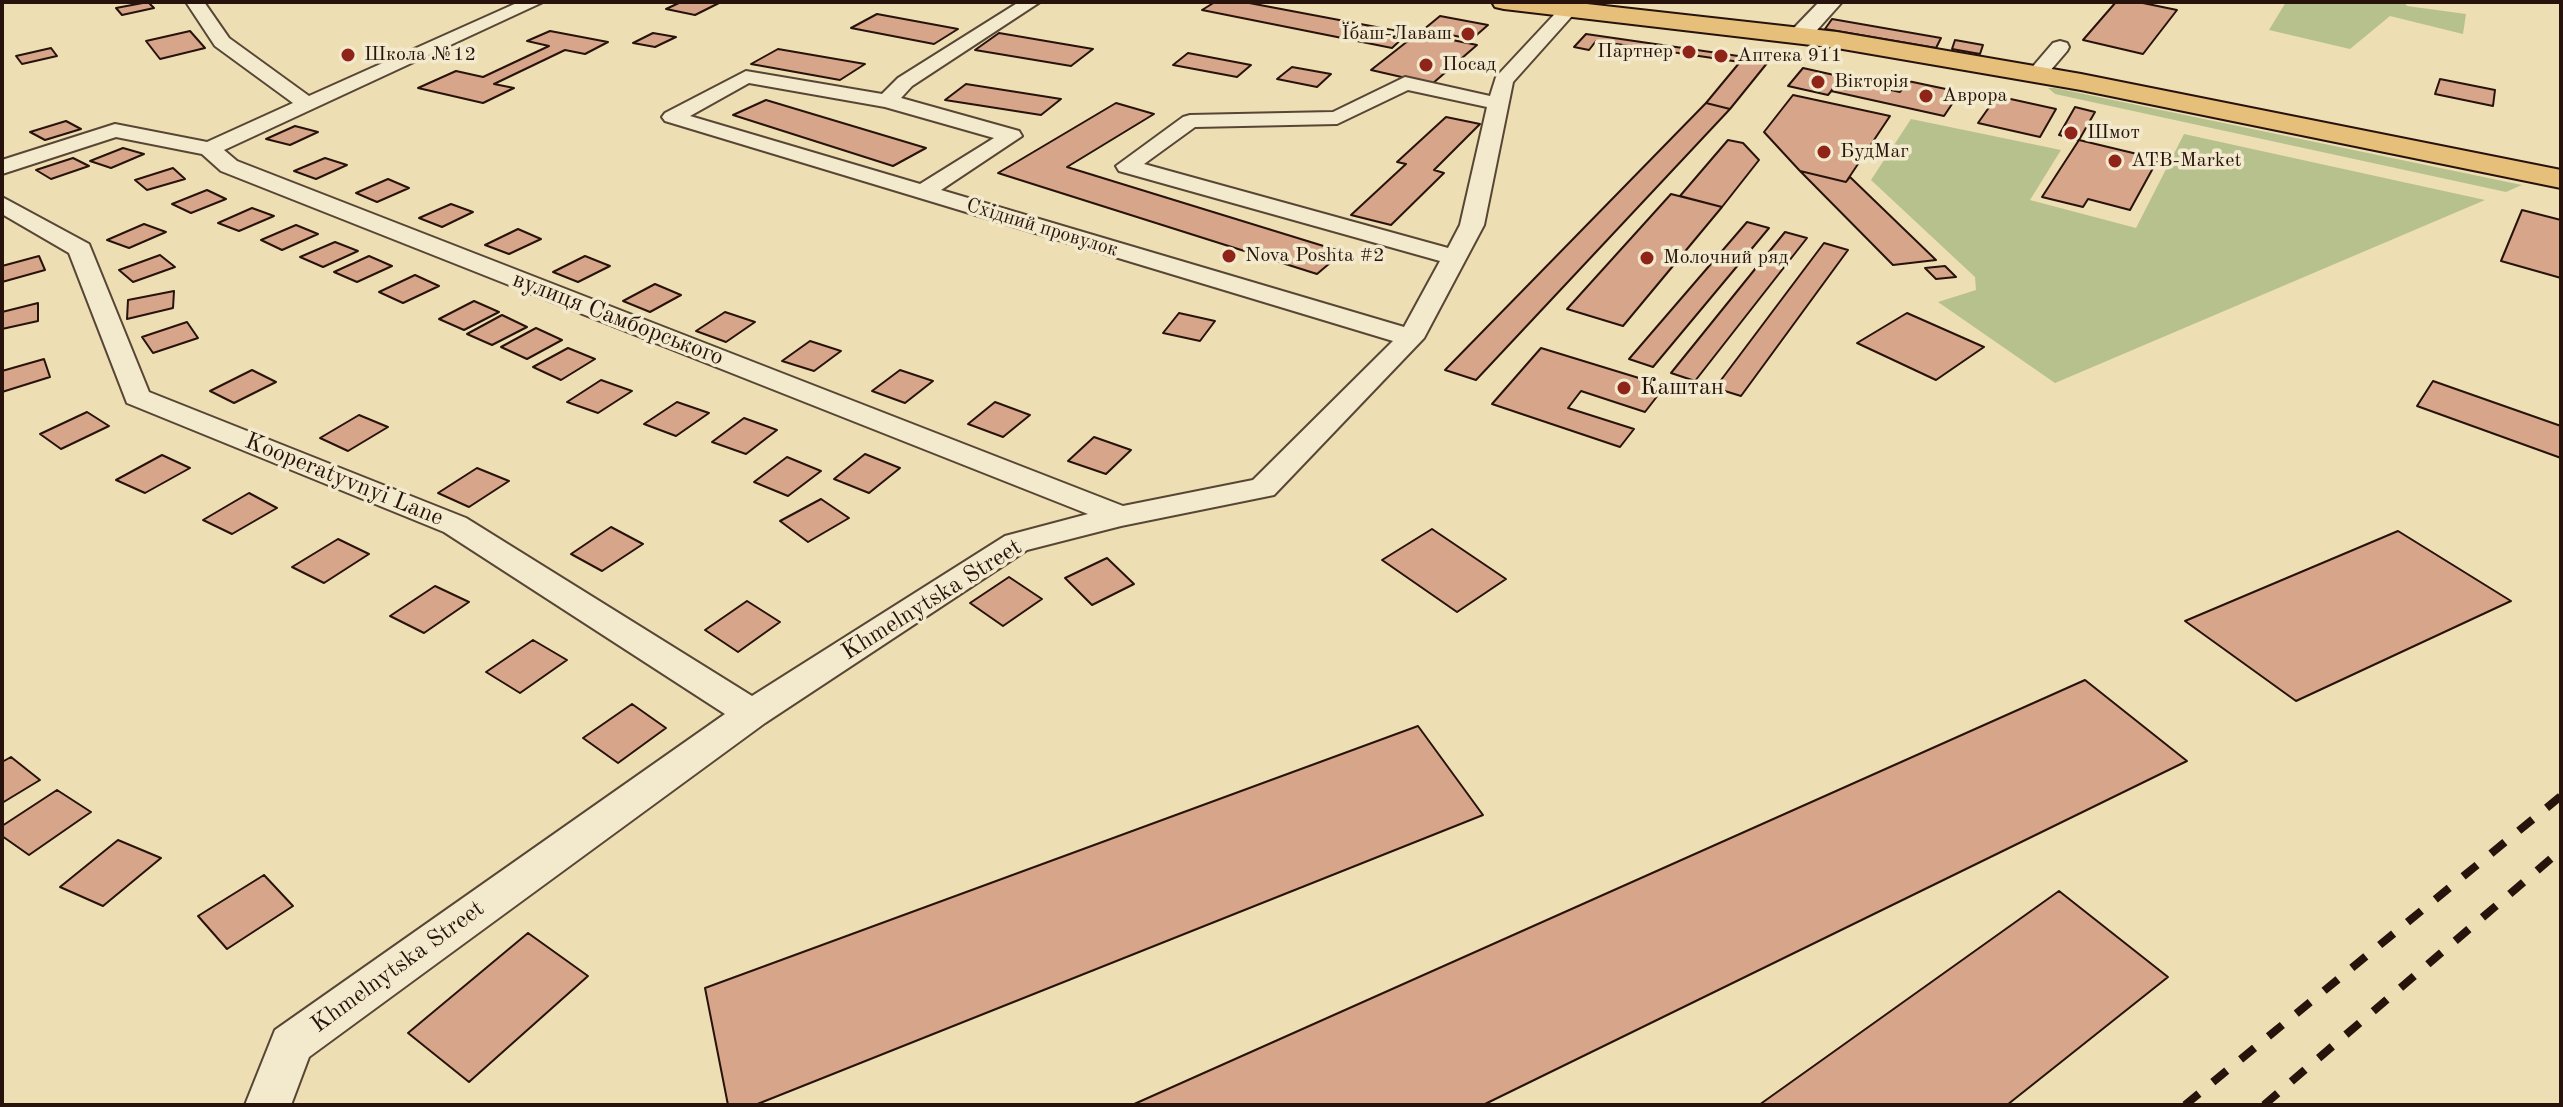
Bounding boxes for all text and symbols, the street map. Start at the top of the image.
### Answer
place label: Їбаш-Лаваш [1342,22,1452,46]
marker: Їбаш-Лаваш [1459,25,1477,43]
place label: Партнер [1597,40,1673,64]
place label: Школа №12 [364,43,476,67]
marker: Партнер [1680,43,1698,61]
place label: Аптека 911 [1737,44,1842,68]
marker: Школа №12 [339,46,357,64]
marker: Аптека 911 [1712,47,1730,65]
place label: Посад [1442,53,1496,77]
marker: Посад [1417,56,1435,74]
place label: Вікторія [1834,70,1909,94]
marker: Вікторія [1809,73,1827,91]
place label: Аврора [1942,84,2007,108]
marker: Аврора [1917,87,1935,105]
place label: Шмот [2087,121,2140,145]
marker: Шмот [2062,124,2080,142]
place label: БудМаг [1840,140,1909,164]
marker: БудМаг [1815,143,1833,161]
place label: ATB-Market [2131,149,2241,173]
marker: ATB-Market [2106,152,2124,170]
street label: Східний провулок [963,194,1121,262]
place label: Nova Poshta #2 [1245,244,1385,268]
place label: Молочний ряд [1663,246,1788,270]
marker: Nova Poshta #2 [1220,247,1238,265]
marker: Молочний ряд [1638,249,1656,267]
street label: вулиця Самборського [508,265,728,373]
place label: Каштан [1640,374,1724,402]
marker: Каштан [1615,379,1633,397]
street label: Kooperatyvnyi Lane [240,427,448,533]
street label: Khmelnytska Street [837,533,1027,667]
street label: Khmelnytska Street [306,895,490,1039]

